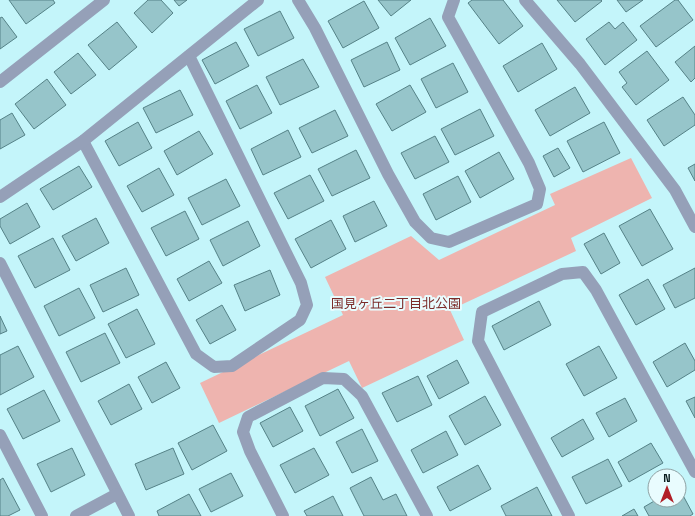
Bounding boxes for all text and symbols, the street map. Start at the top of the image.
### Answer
park label: 国見ヶ丘二丁目北公園 [331,295,461,312]
north arrow [647,468,687,508]
text: N [663,471,671,485]

